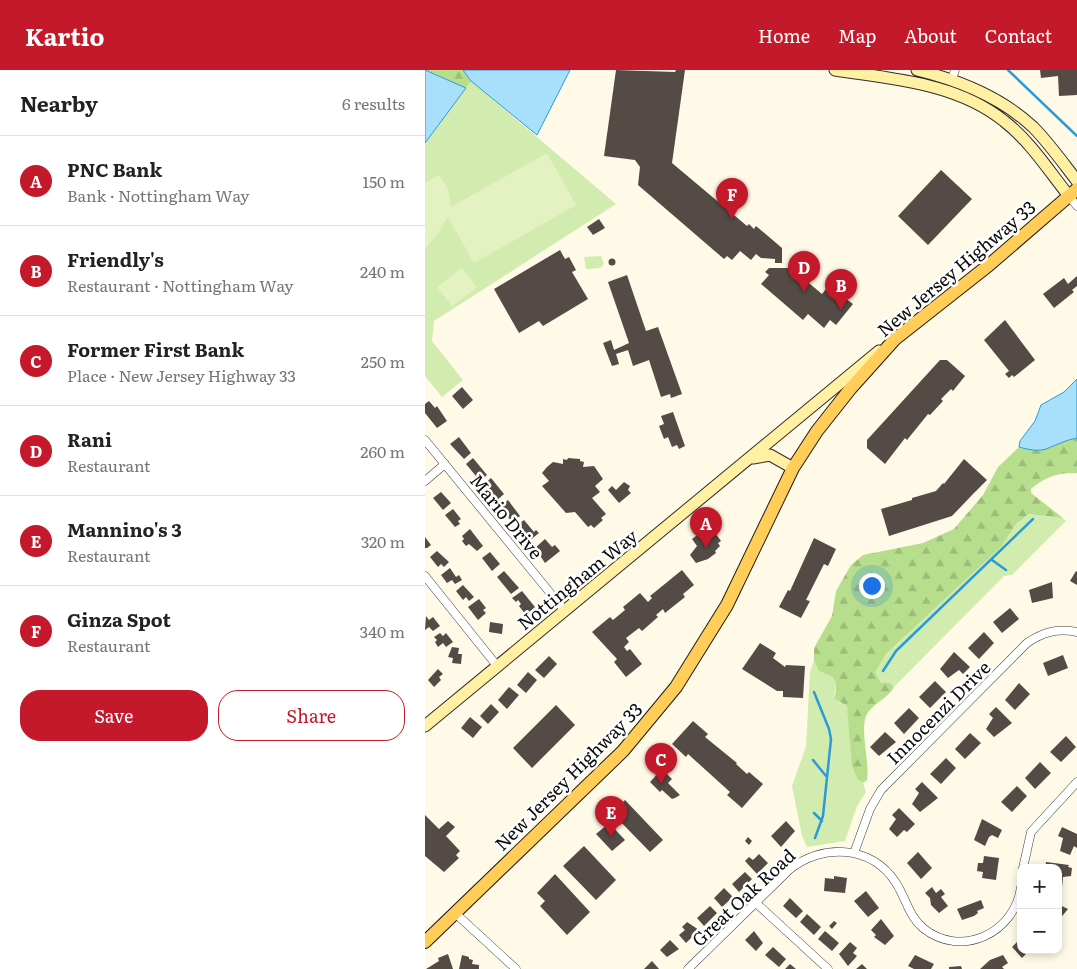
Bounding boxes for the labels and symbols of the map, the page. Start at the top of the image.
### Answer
pin: F [716,178,748,219]
street label: New Jersey Highway 33 [871,193,1041,343]
pin: D [788,251,820,292]
pin: B [825,269,857,310]
street label: Mario Drive [464,467,550,565]
pin: A [690,507,722,548]
street label: Nottingham Way [511,522,643,636]
your location [859,573,885,599]
street label: Innocenzi Drive [880,654,996,770]
street label: New Jersey Highway 33 [488,696,648,856]
pin: C [645,743,677,784]
pin: E [595,796,627,837]
street label: Great Oak Road [685,842,801,952]

